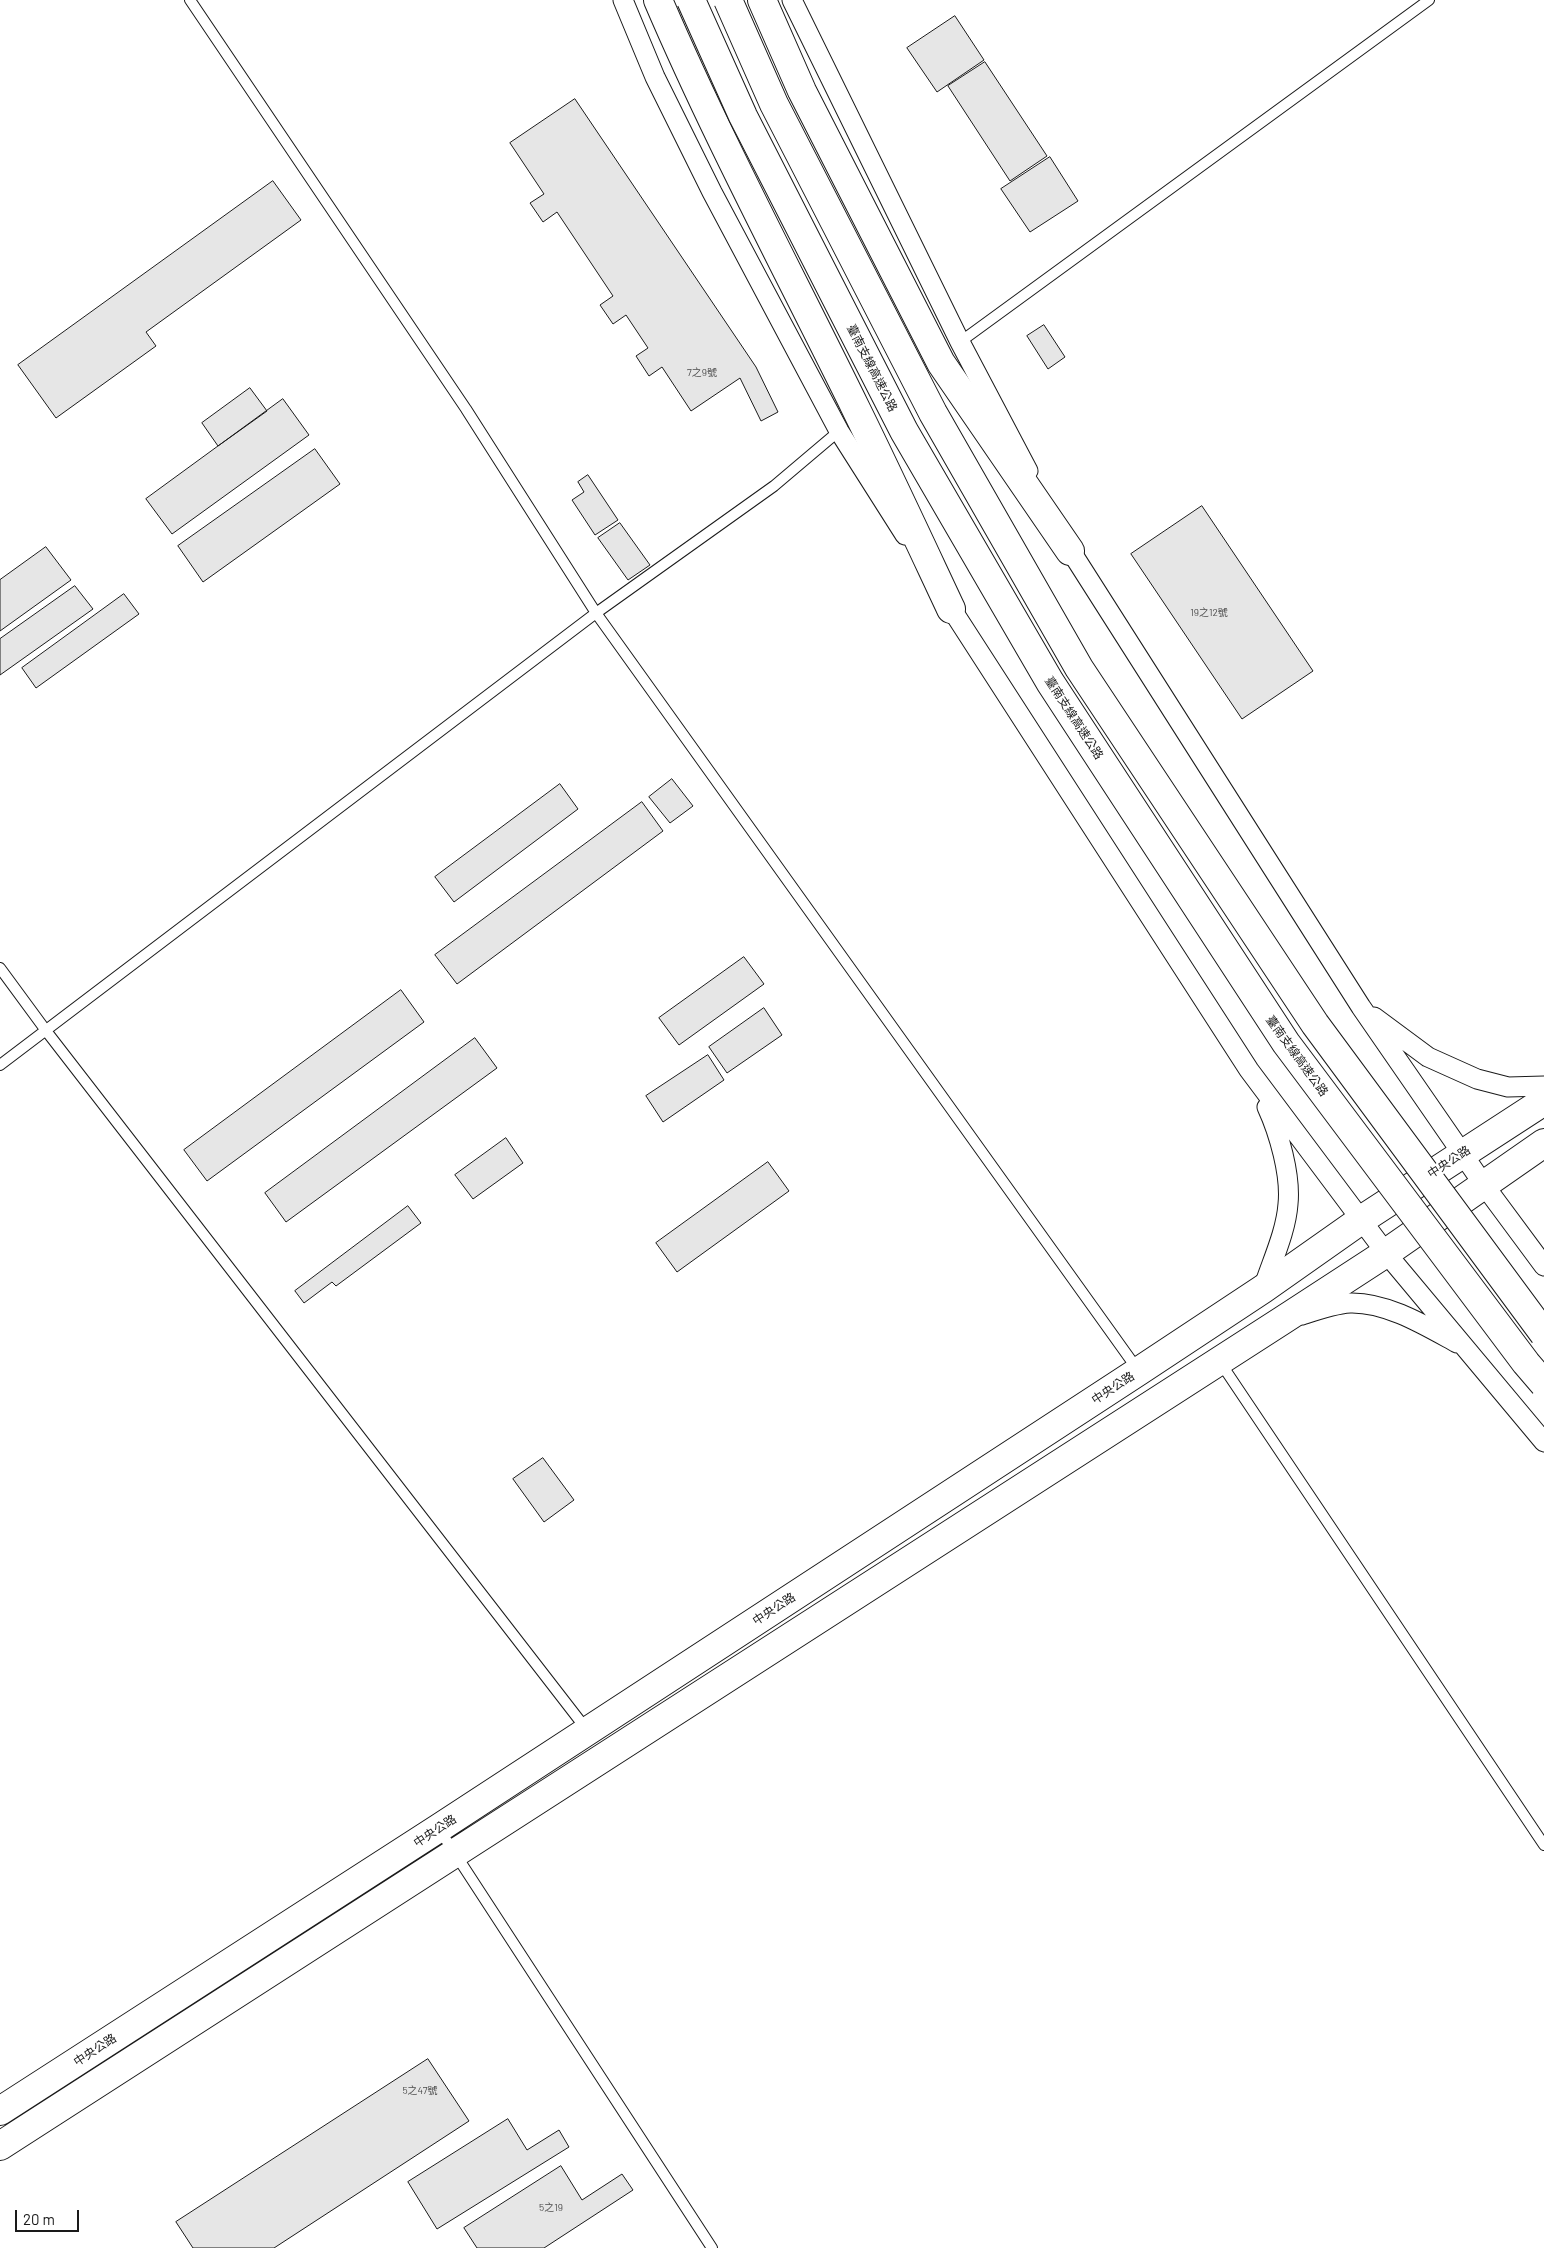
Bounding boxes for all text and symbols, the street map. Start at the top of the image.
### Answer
street label: 臺南支線高速公路 [844,322,900,414]
house number: 7之9號 [687,367,717,379]
house number: 19之12號 [1190,607,1228,619]
street label: 臺南支線高速公路 [1042,674,1106,762]
street label: 臺南支線高速公路 [1263,1013,1331,1099]
street label: 中央公路 [1425,1143,1473,1181]
street label: 中央公路 [1089,1369,1137,1407]
street label: 中央公路 [750,1590,798,1628]
street label: 中央公路 [411,1812,459,1850]
street label: 中央公路 [71,2031,119,2069]
house number: 5之47號 [402,2085,438,2097]
scale bar [18,2200,81,2232]
house number: 5之19 [539,2202,563,2214]
text: 20 m [23,2210,55,2228]

